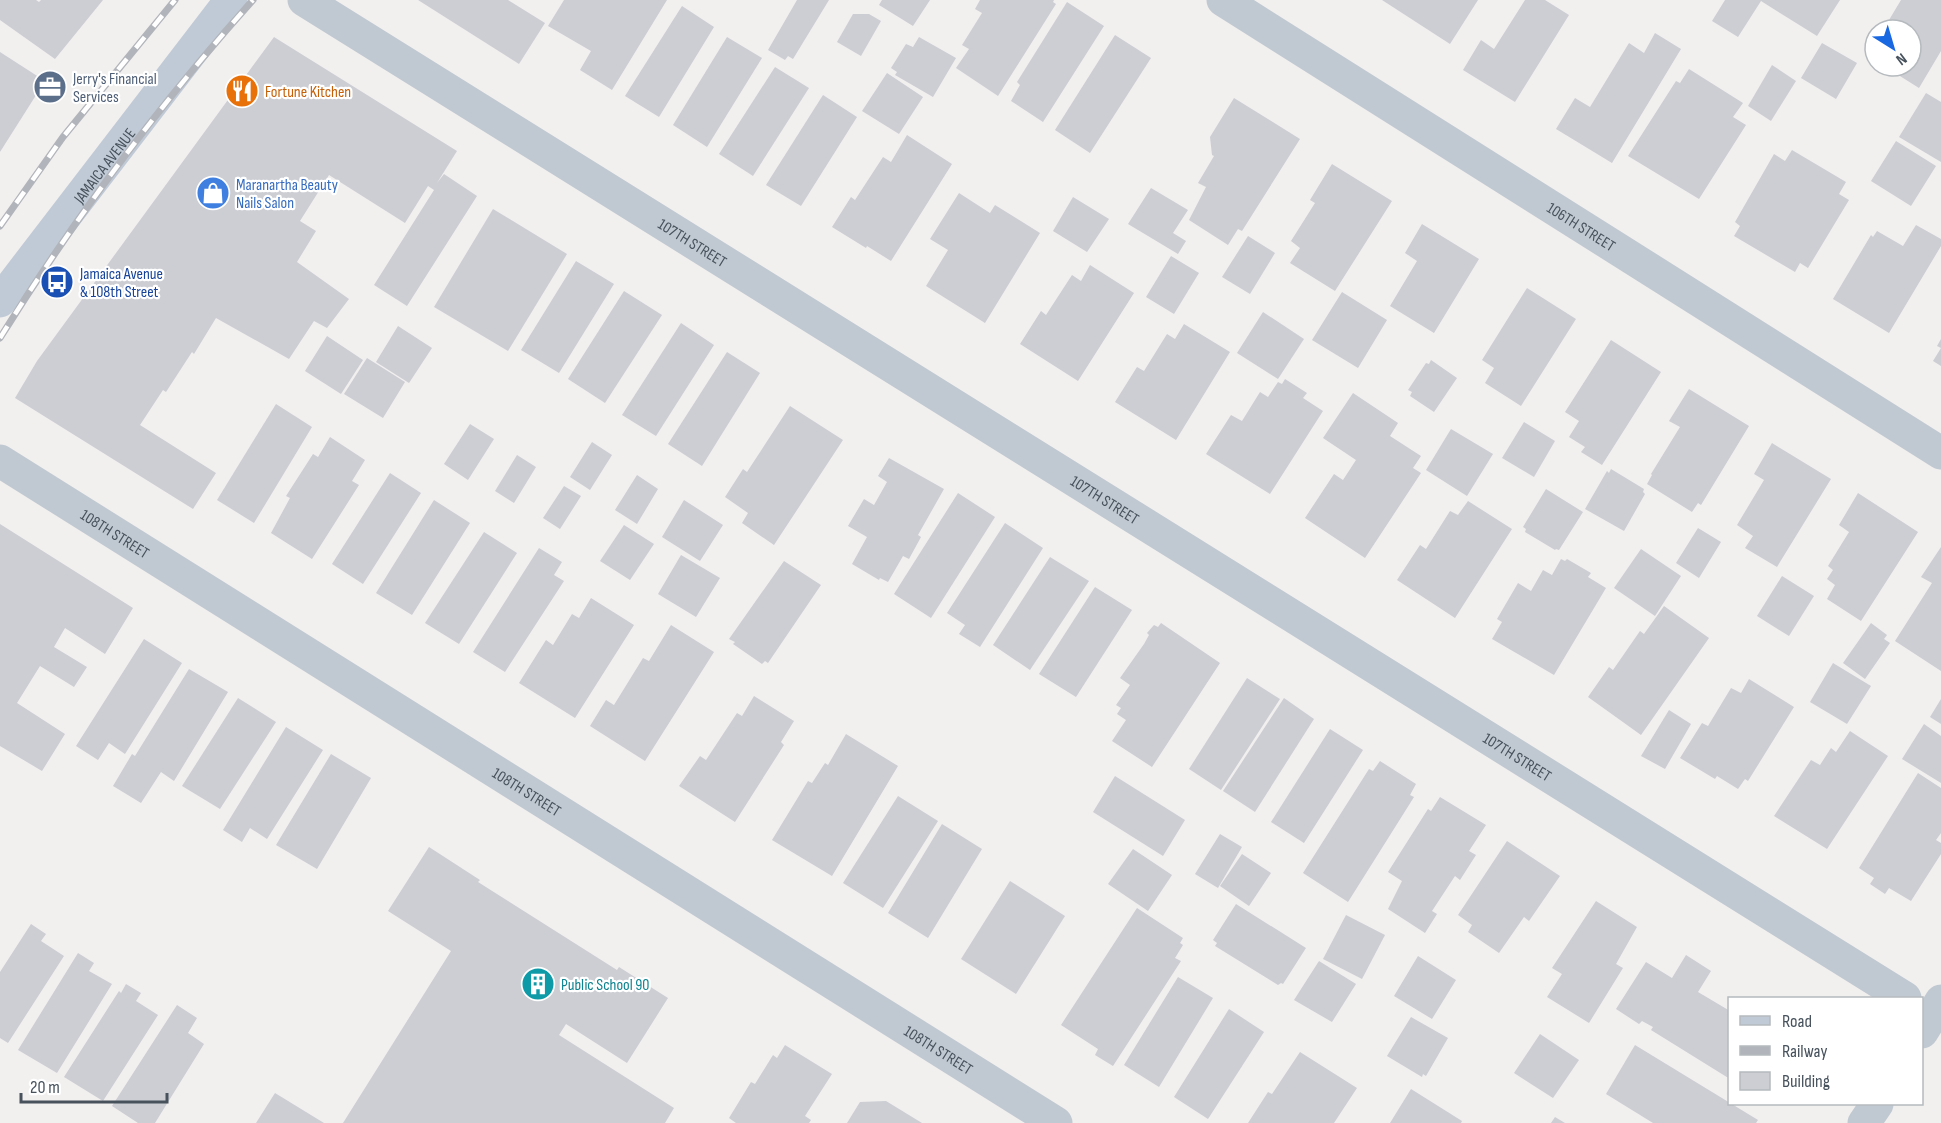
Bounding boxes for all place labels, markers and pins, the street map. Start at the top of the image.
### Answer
office icon: Jerry's Financial Services [32,69,68,105]
place label: Jerry's Financial Services [72,70,157,107]
restaurant icon: Fortune Kitchen [224,73,260,109]
place label: Fortune Kitchen [265,83,351,102]
shop icon: Maranartha Beauty Nails Salon [195,175,231,211]
place label: Maranartha Beauty Nails Salon [236,176,338,213]
bus stop icon: Jamaica Avenue & 108th Street [39,264,75,300]
place label: Jamaica Avenue & 108th Street [79,265,163,302]
building icon: Public School 90 [520,966,556,1002]
place label: Public School 90 [561,976,649,995]

